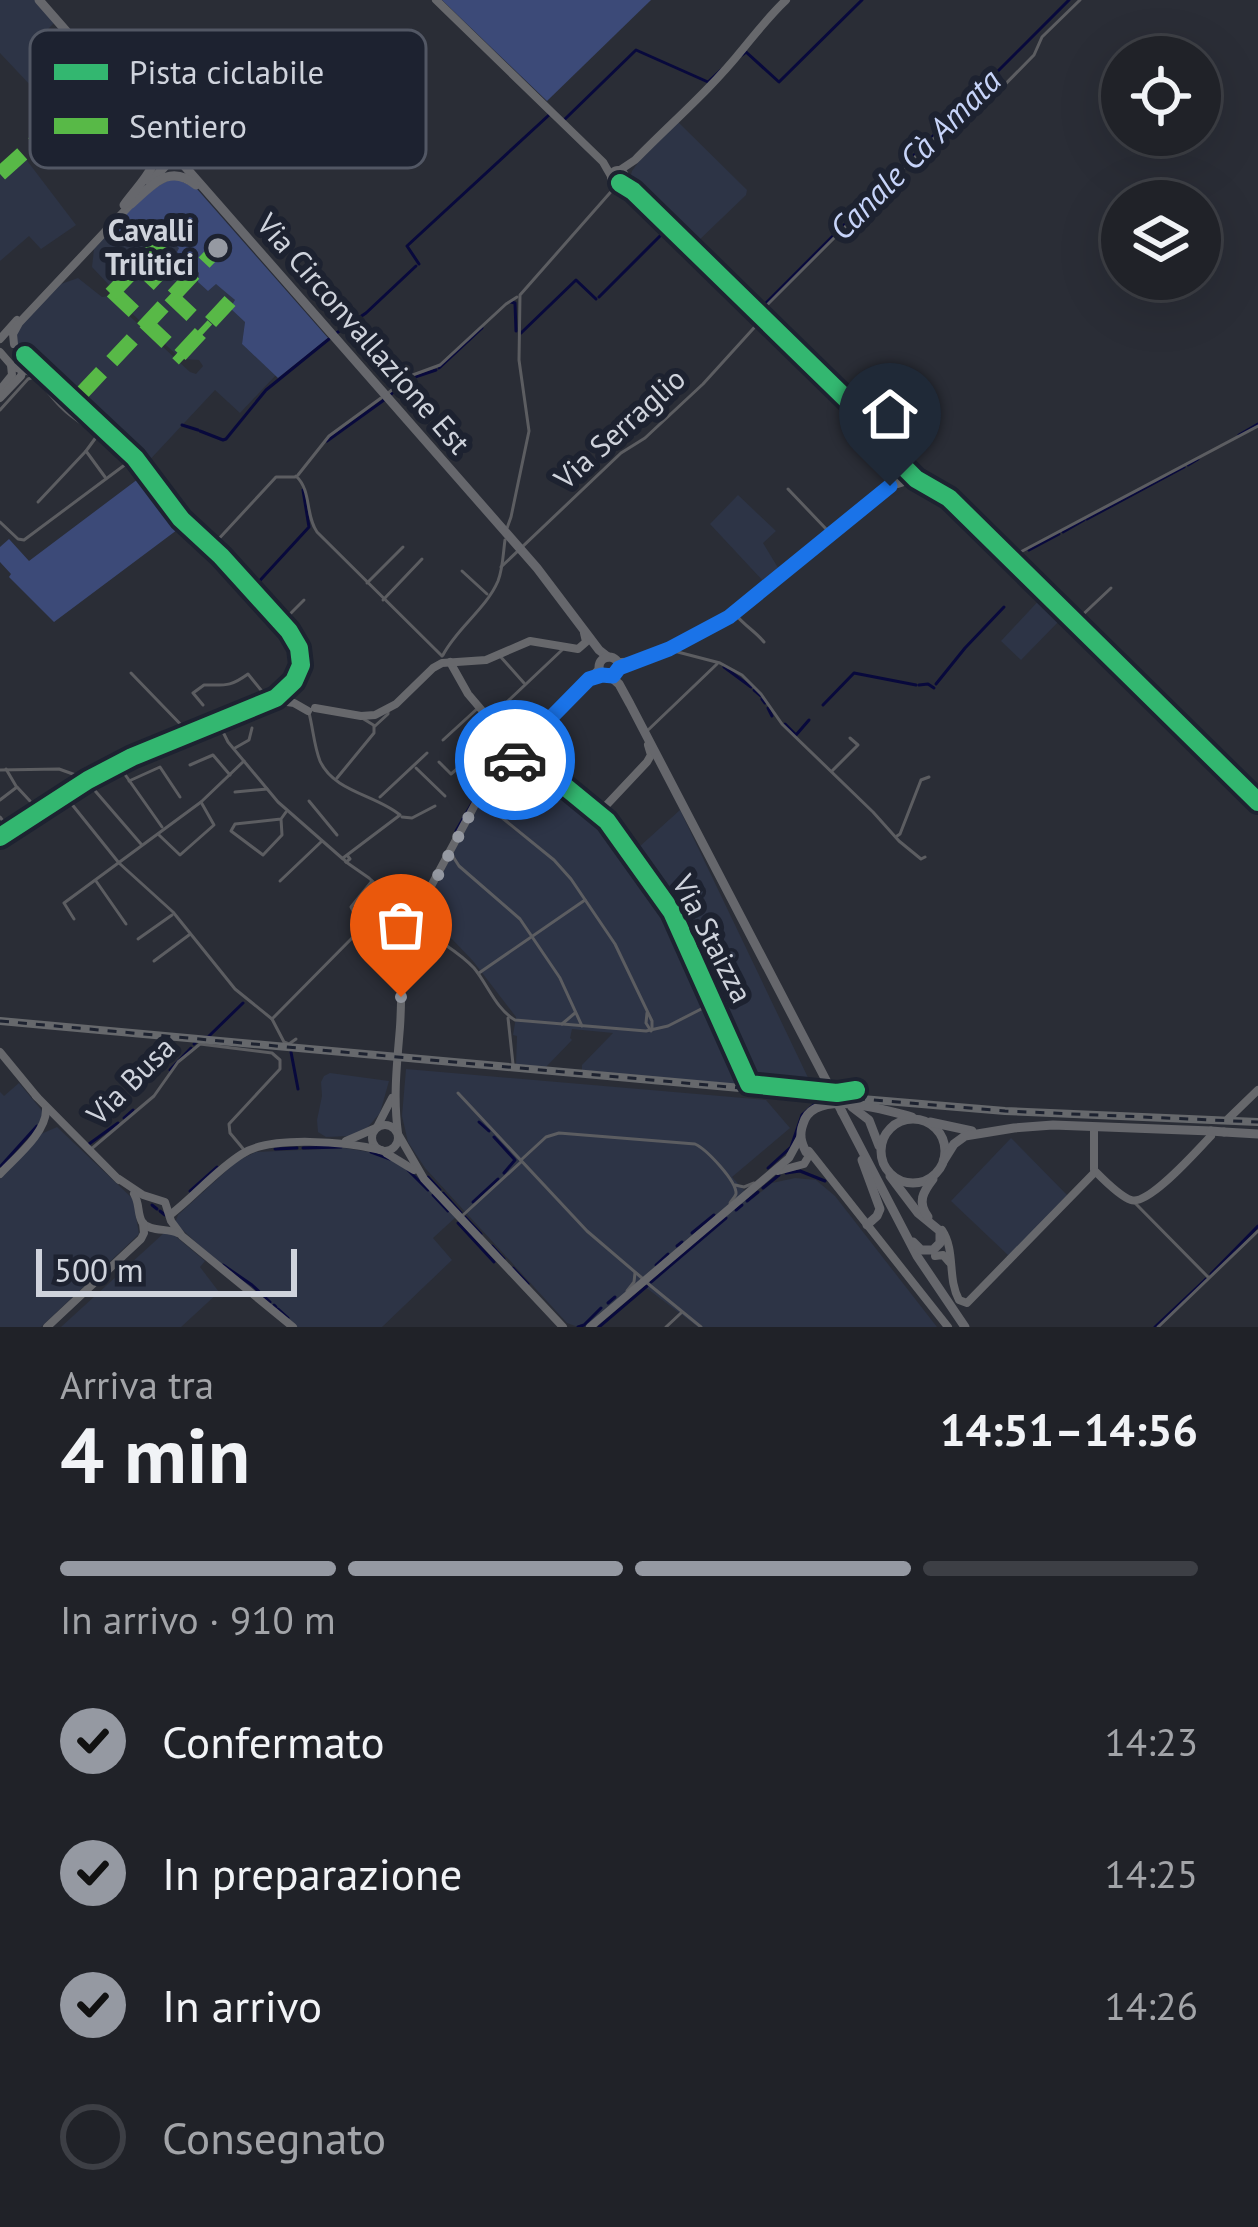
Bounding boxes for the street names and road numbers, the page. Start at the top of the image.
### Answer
street label: Via Circonvallazione Est [248,204,479,461]
street label: Via Serraglio [544,359,693,498]
street label: Via Staizza [664,867,762,1009]
street label: Via Busa [77,1028,182,1133]

